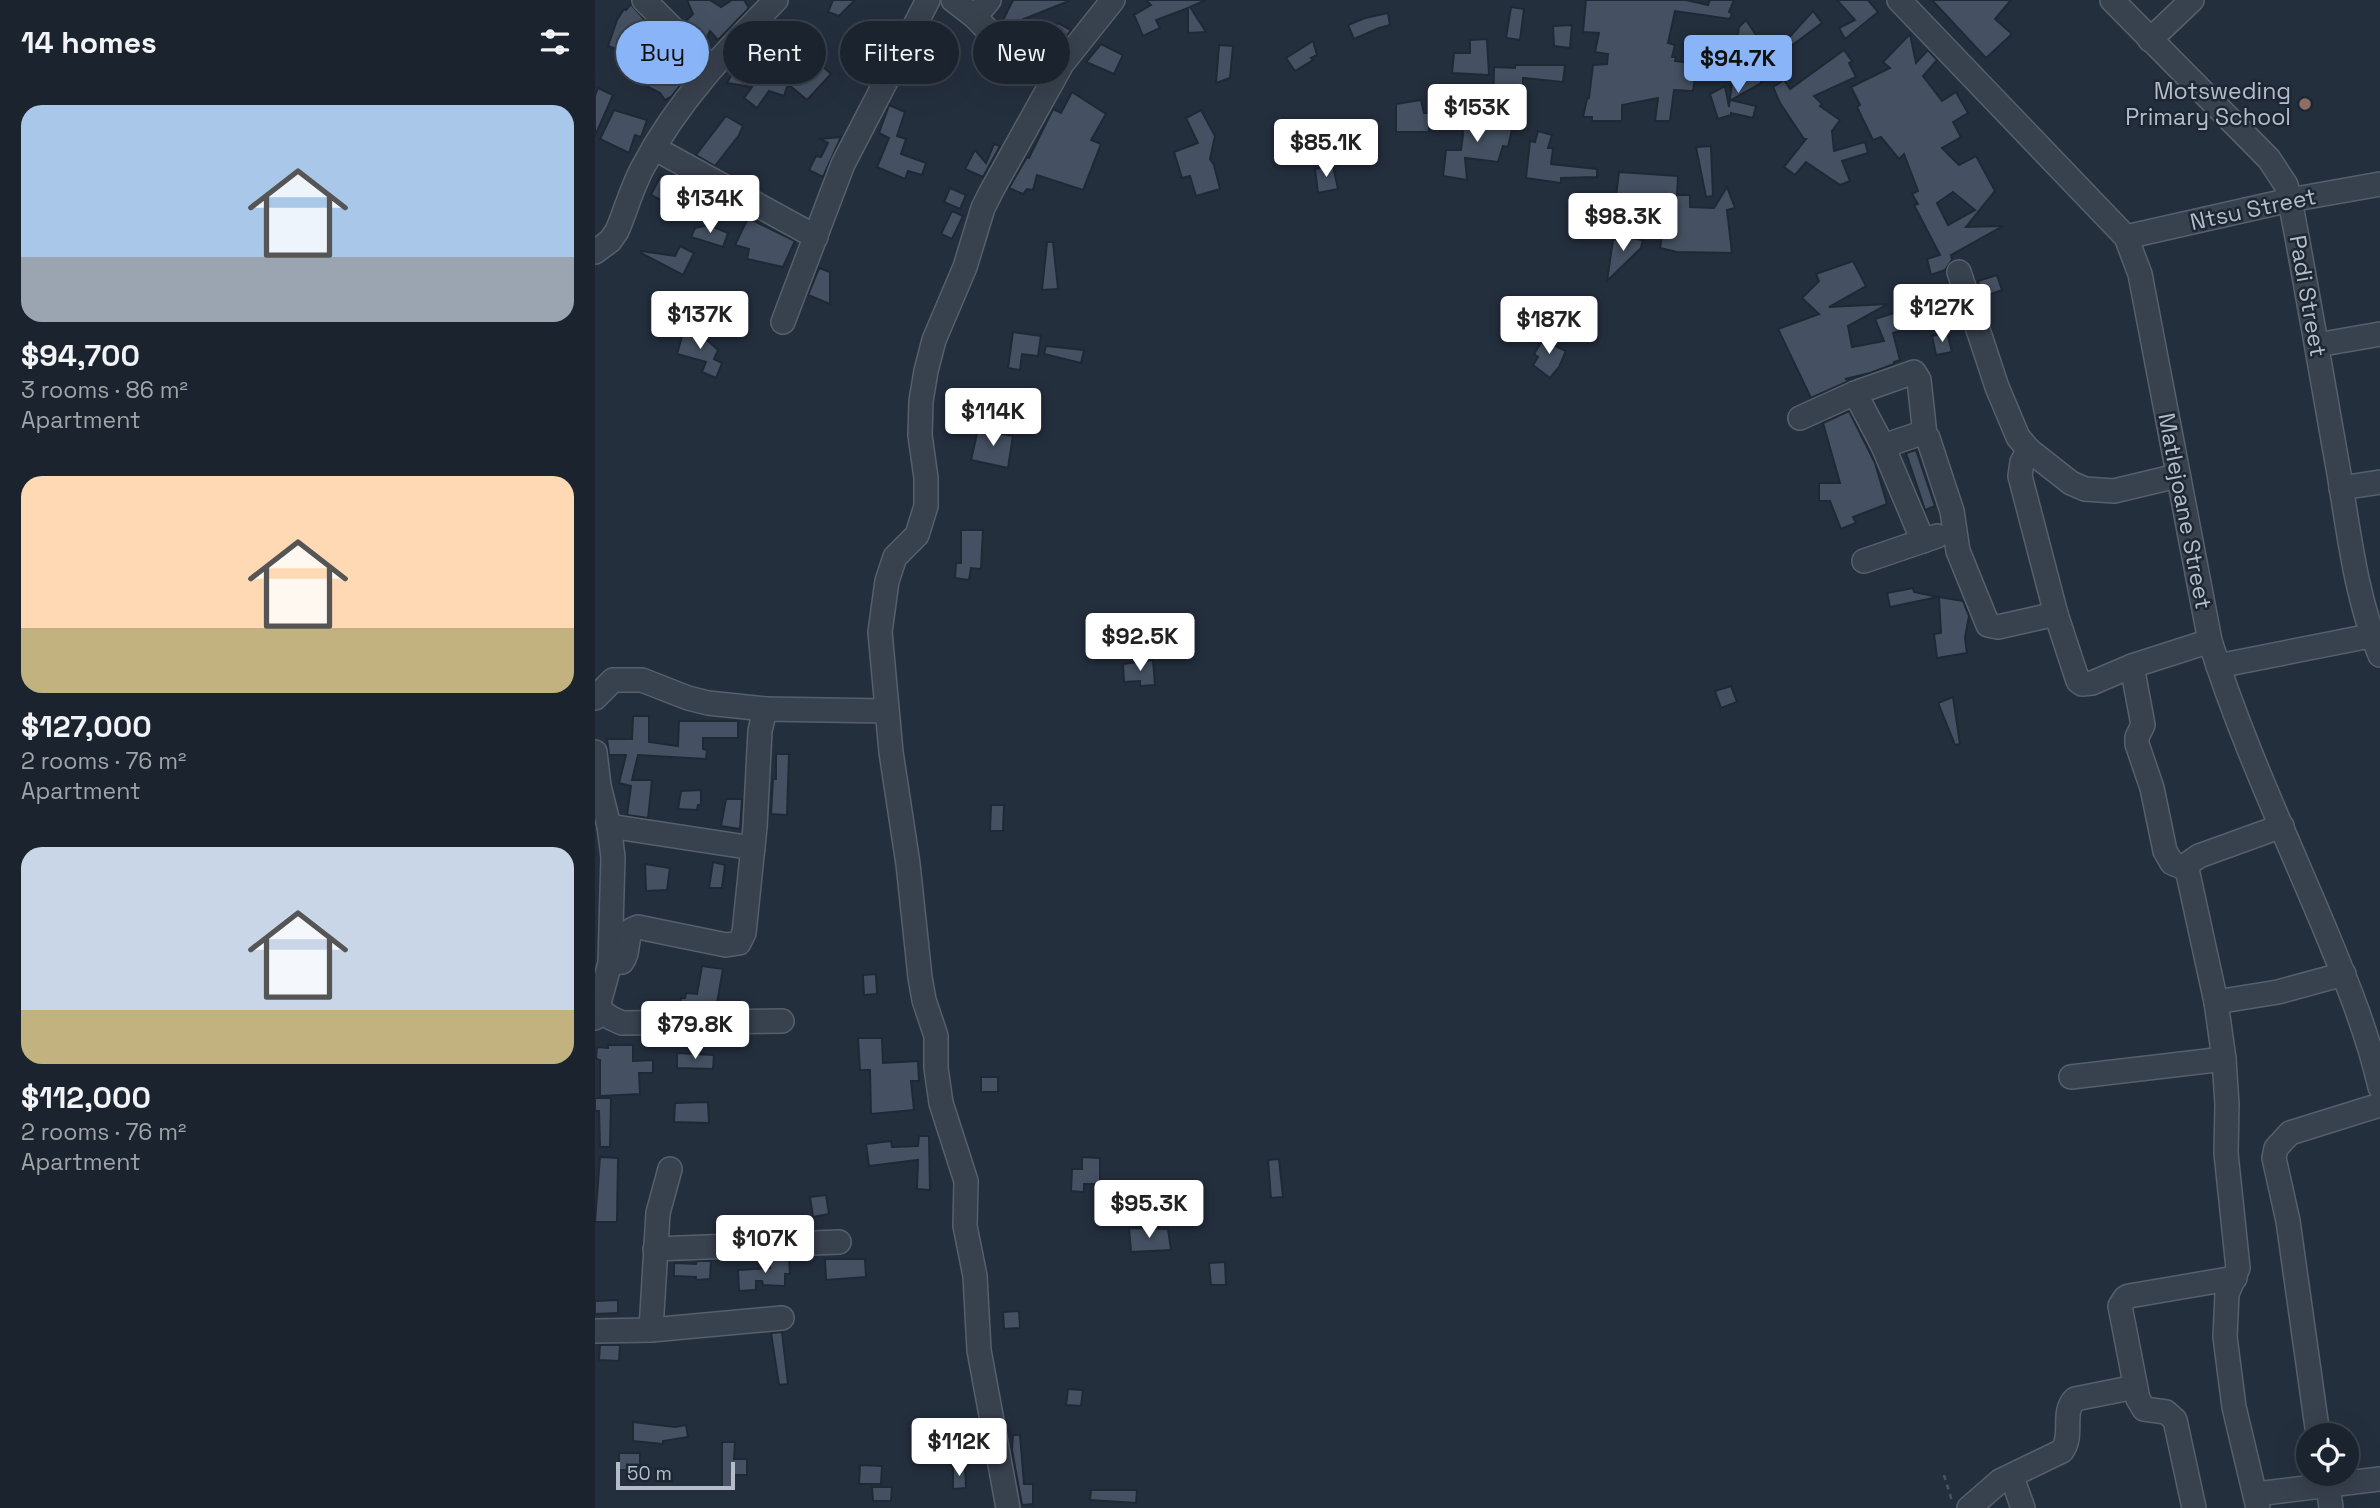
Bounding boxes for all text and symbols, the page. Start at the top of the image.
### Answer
chip: Buy [616,21,709,84]
chip: Rent [723,21,826,84]
chip: Filters [840,21,959,84]
chip: New [973,21,1070,84]
text: 14 homes [21,23,157,62]
icon: filters [536,23,574,61]
pin: $94.7K [1681,36,1795,95]
text: $94.7K [1700,43,1776,73]
place label: Motsweding Primary School [2125,76,2291,132]
pin: $153K [1428,85,1526,144]
text: $153K [1444,92,1510,122]
marker: Motsweding Primary School [2297,96,2313,112]
pin: $85.1K [1269,120,1383,179]
text: $85.1K [1290,127,1362,157]
icon: home [235,150,361,276]
pin: $134K [661,176,759,235]
street label: Ntsu Street [2187,181,2319,237]
text: $134K [676,183,744,213]
pin: $98.3K [1566,194,1680,253]
text: $98.3K [1584,201,1662,231]
street label: Padi Street [2283,233,2333,359]
pin: $127K [1893,284,1991,344]
pin: $137K [651,292,749,351]
text: $127K [1910,292,1974,322]
pin: $187K [1500,296,1598,356]
text: $137K [667,299,733,329]
text: $187K [1516,304,1582,334]
text: $94,700 [21,336,140,375]
text: 3 rooms · 86 m² [21,375,188,405]
pin: $114K [944,388,1042,448]
text: $114K [961,396,1025,426]
text: Apartment [21,405,141,435]
street label: Matlejoane Street [2151,410,2219,612]
icon: home [235,521,361,647]
pin: $92.5K [1083,614,1197,673]
text: $92.5K [1102,621,1178,651]
text: $127,000 [21,707,152,746]
text: 2 rooms · 76 m² [21,746,186,776]
text: Apartment [21,776,141,806]
icon: home [235,892,361,1018]
pin: $79.8K [638,1002,752,1061]
text: $79.8K [657,1009,733,1039]
text: $112,000 [21,1078,151,1117]
text: 2 rooms · 76 m² [21,1117,186,1147]
text: Apartment [21,1147,141,1177]
pin: $95.3K [1092,1180,1206,1240]
text: $95.3K [1110,1188,1188,1218]
pin: $107K [716,1216,814,1275]
text: $107K [732,1223,798,1253]
pin: $112K [910,1418,1008,1478]
map controls [2296,1423,2359,1486]
button: locate [2296,1423,2359,1486]
text: $112K [928,1426,990,1456]
scale bar [616,1459,735,1491]
text: 50 m [627,1461,672,1486]

